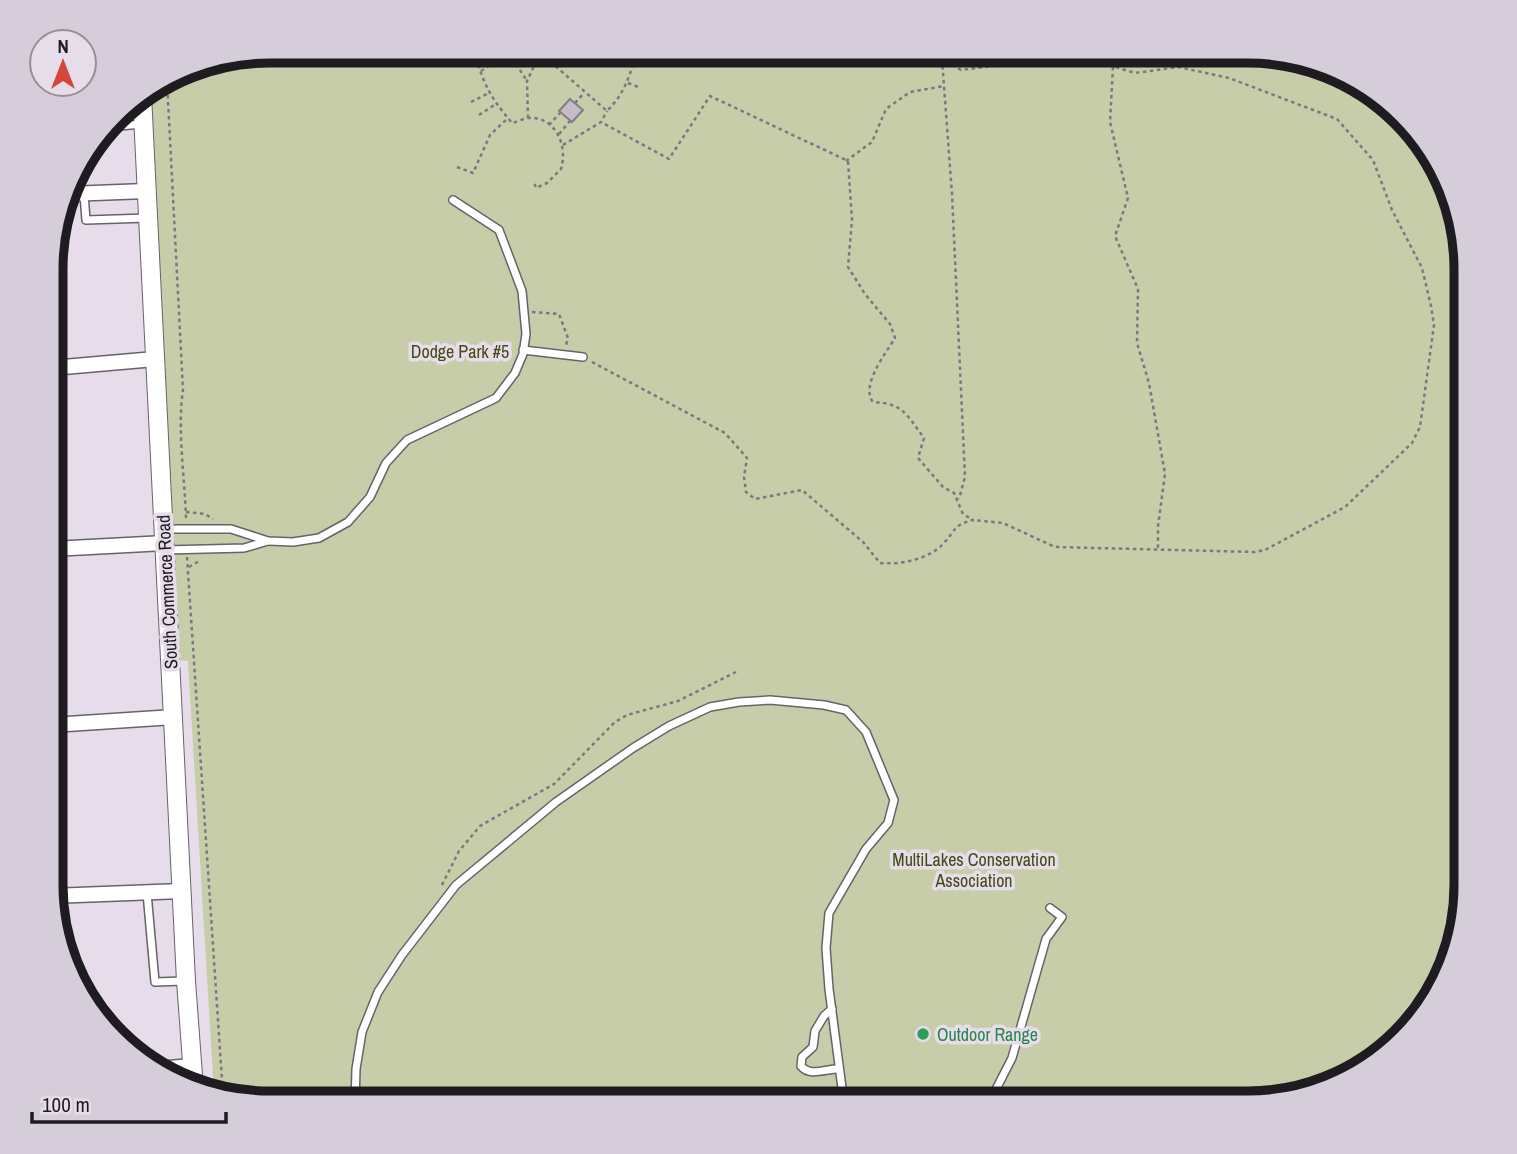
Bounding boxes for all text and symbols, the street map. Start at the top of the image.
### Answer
north arrow [28,28,98,98]
text: N [57,33,69,59]
park label: Dodge Park #5 [411,339,509,364]
street label: South Commerce Road [150,514,184,670]
park label: MultiLakes Conservation Association [892,847,1056,893]
place label: Outdoor Range [937,1022,1038,1047]
marker: Outdoor Range [915,1026,931,1042]
scale bar [32,1080,226,1124]
text: 100 m [42,1090,90,1119]

